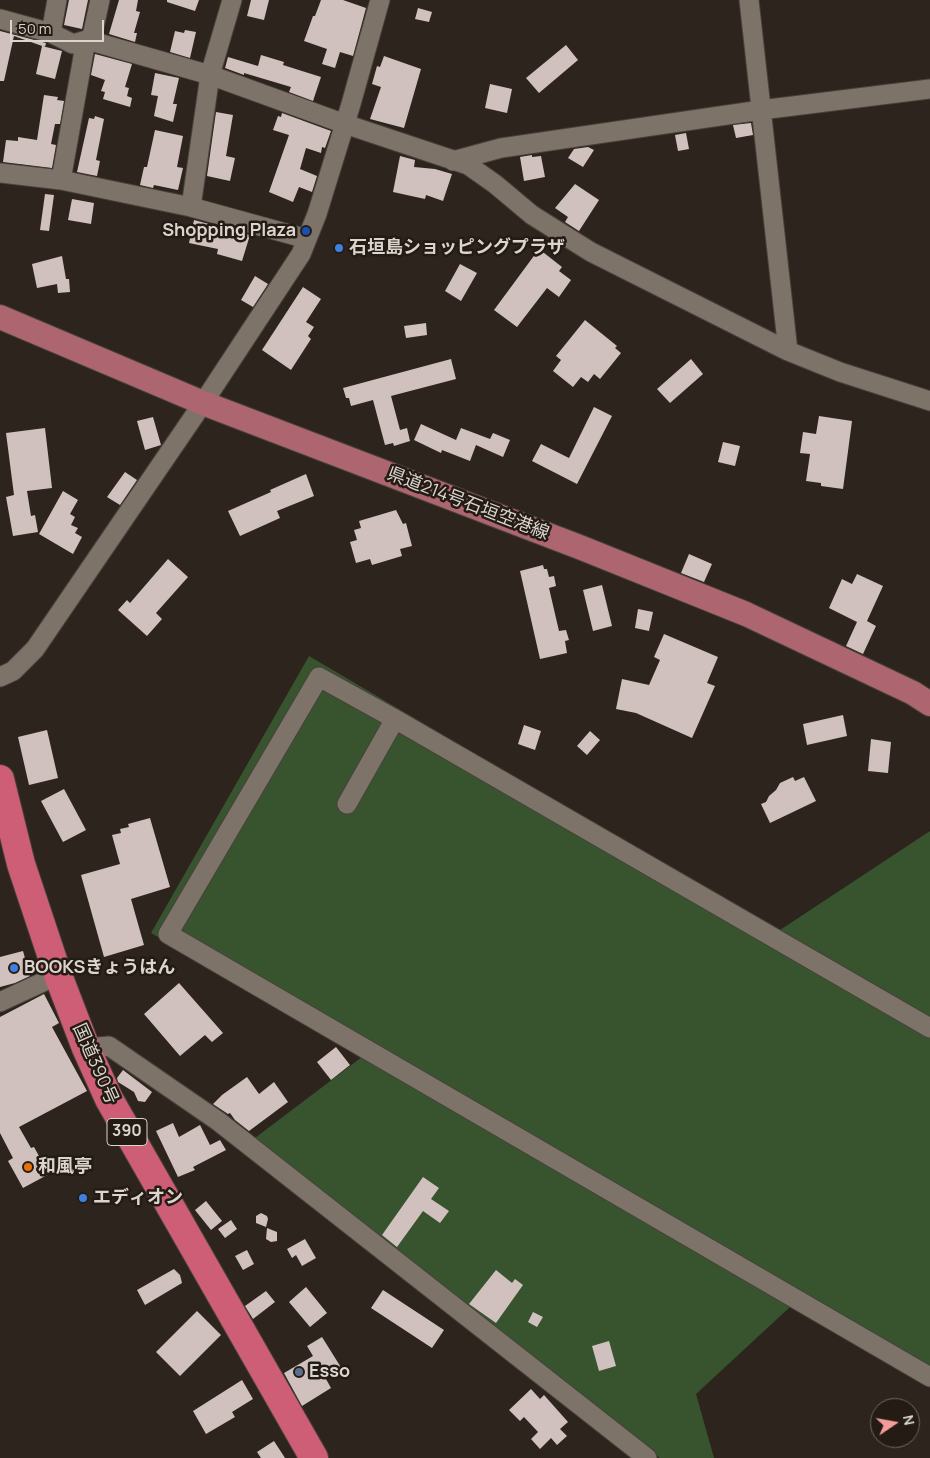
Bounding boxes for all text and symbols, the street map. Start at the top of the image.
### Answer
scale bar [12,10,106,42]
text: 50 m [18,18,52,39]
place label: Shopping Plaza [162,220,296,242]
marker: Shopping Plaza [300,225,312,237]
place label: 石垣島ショッピングプラザ [349,237,565,259]
marker: 石垣島ショッピングプラザ [333,242,345,254]
street label: 県道214号石垣空港線 [384,463,552,545]
place label: BOOKSきょうはん [24,957,175,979]
marker: BOOKSきょうはん [8,962,20,974]
street label: 国道390号 [68,1020,122,1108]
road number: 390 [107,1118,147,1146]
place label: 和風亭 [38,1156,92,1178]
marker: 和風亭 [22,1161,34,1173]
place label: エディオン [93,1187,183,1209]
marker: エディオン [77,1192,89,1204]
place label: Esso [309,1361,350,1383]
marker: Esso [293,1366,305,1378]
north arrow [870,1398,920,1448]
text: N [899,1413,920,1427]

